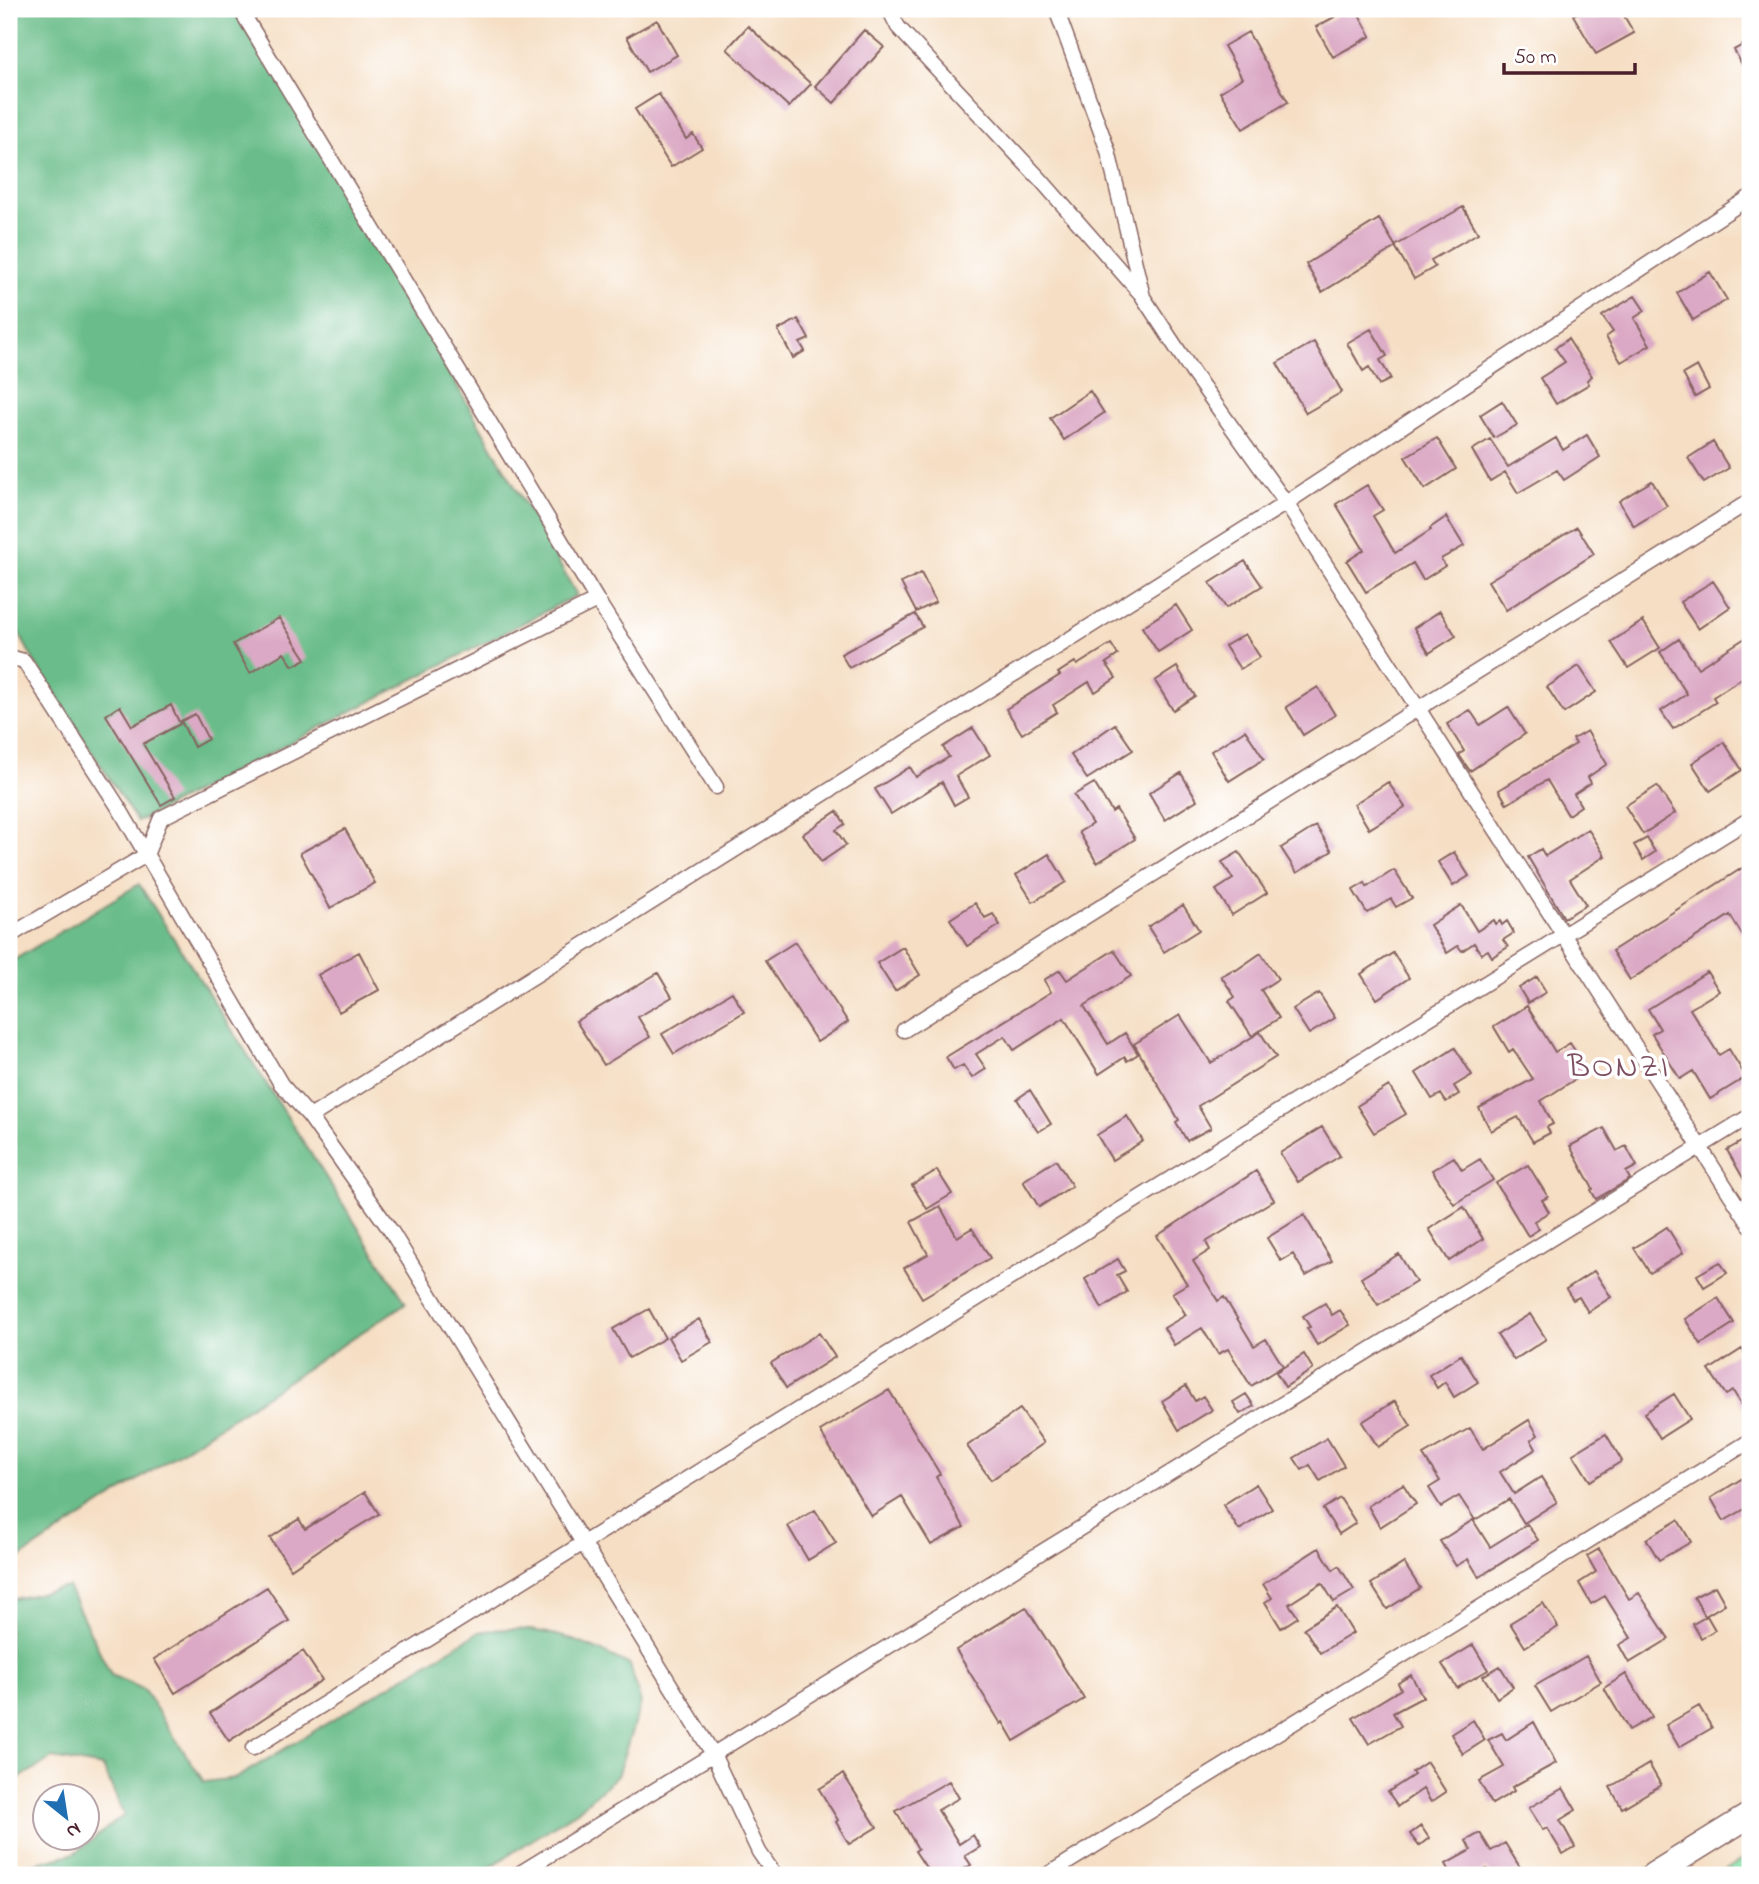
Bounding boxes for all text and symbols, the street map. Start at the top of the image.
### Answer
scale bar [1504,32,1635,76]
text: 50 m [1514,43,1557,73]
district label: BONZI [1567,1044,1670,1092]
north arrow [32,1783,102,1853]
text: N [61,1815,86,1845]

